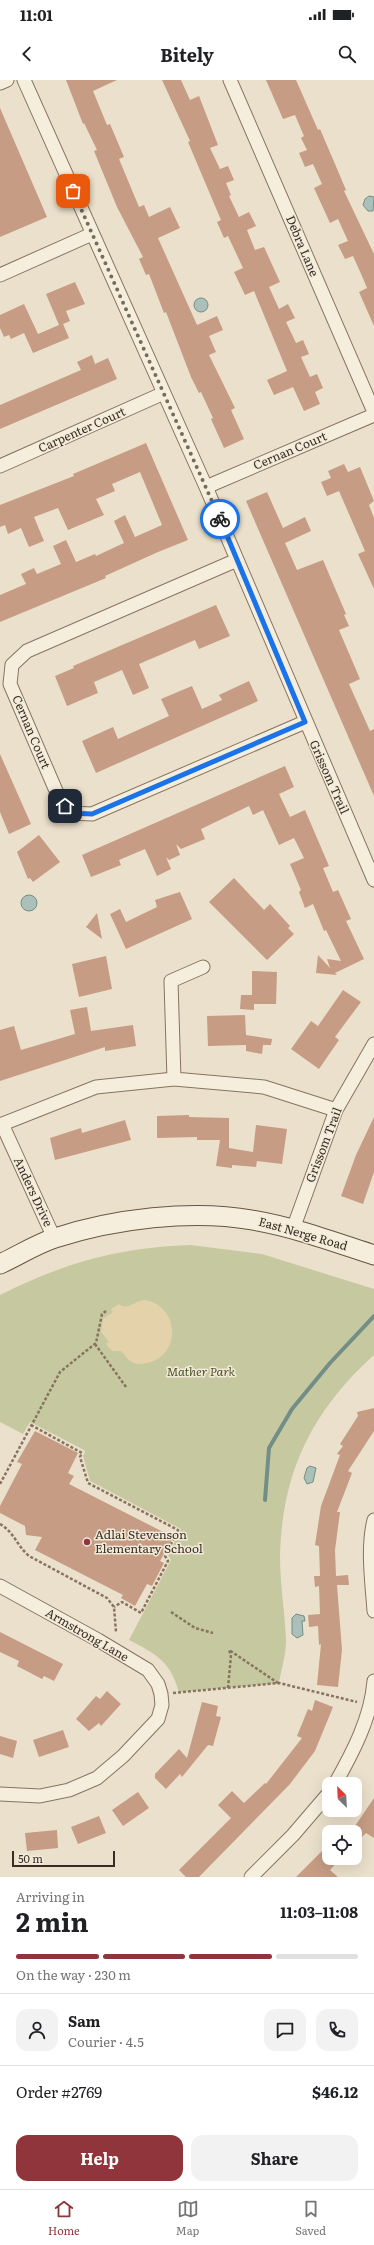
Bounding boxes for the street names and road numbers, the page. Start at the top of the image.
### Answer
street label: Debra Lane [282,212,324,279]
street label: Carpenter Court [35,402,128,456]
street label: Cernan Court [250,426,329,474]
street label: Cernan Court [8,692,56,771]
street label: Grissom Trail [306,737,354,816]
street label: Grissom Trail [300,1104,346,1185]
street label: Anders Drive [10,1154,58,1229]
street label: East Nerge Road [257,1212,351,1255]
street label: Armstrong Lane [43,1603,132,1665]

